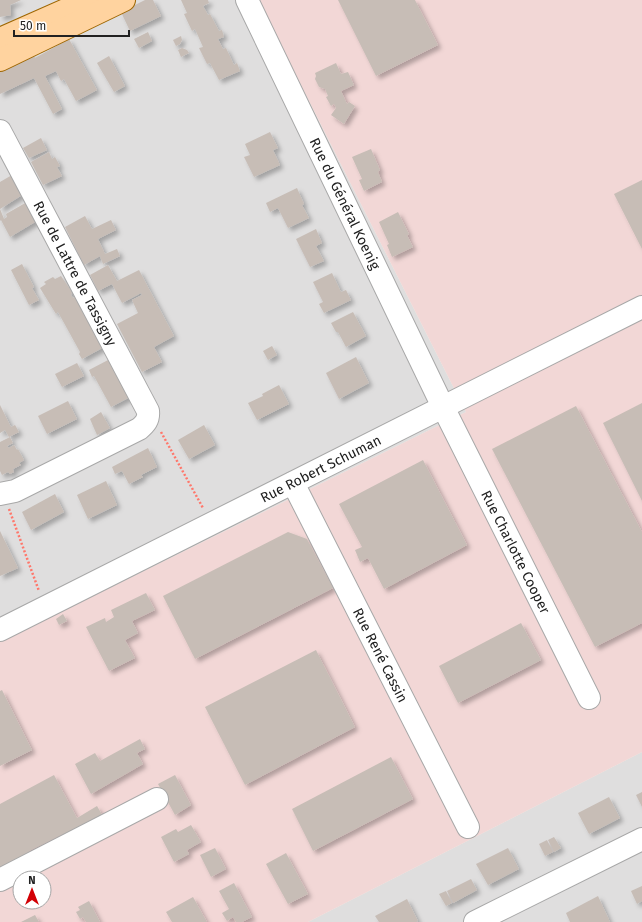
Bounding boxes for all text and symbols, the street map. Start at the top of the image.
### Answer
scale bar [14,12,129,38]
text: 50 m [20,19,46,33]
street label: Rue du Général Koenig [306,135,384,273]
street label: Rue de Lattre de Tassigny [30,198,121,349]
street label: Rue Robert Schuman [257,431,384,506]
street label: Rue Charlotte Cooper [478,488,554,617]
street label: Rue René Cassin [349,605,412,705]
north arrow [12,870,52,910]
text: N [28,874,36,887]

